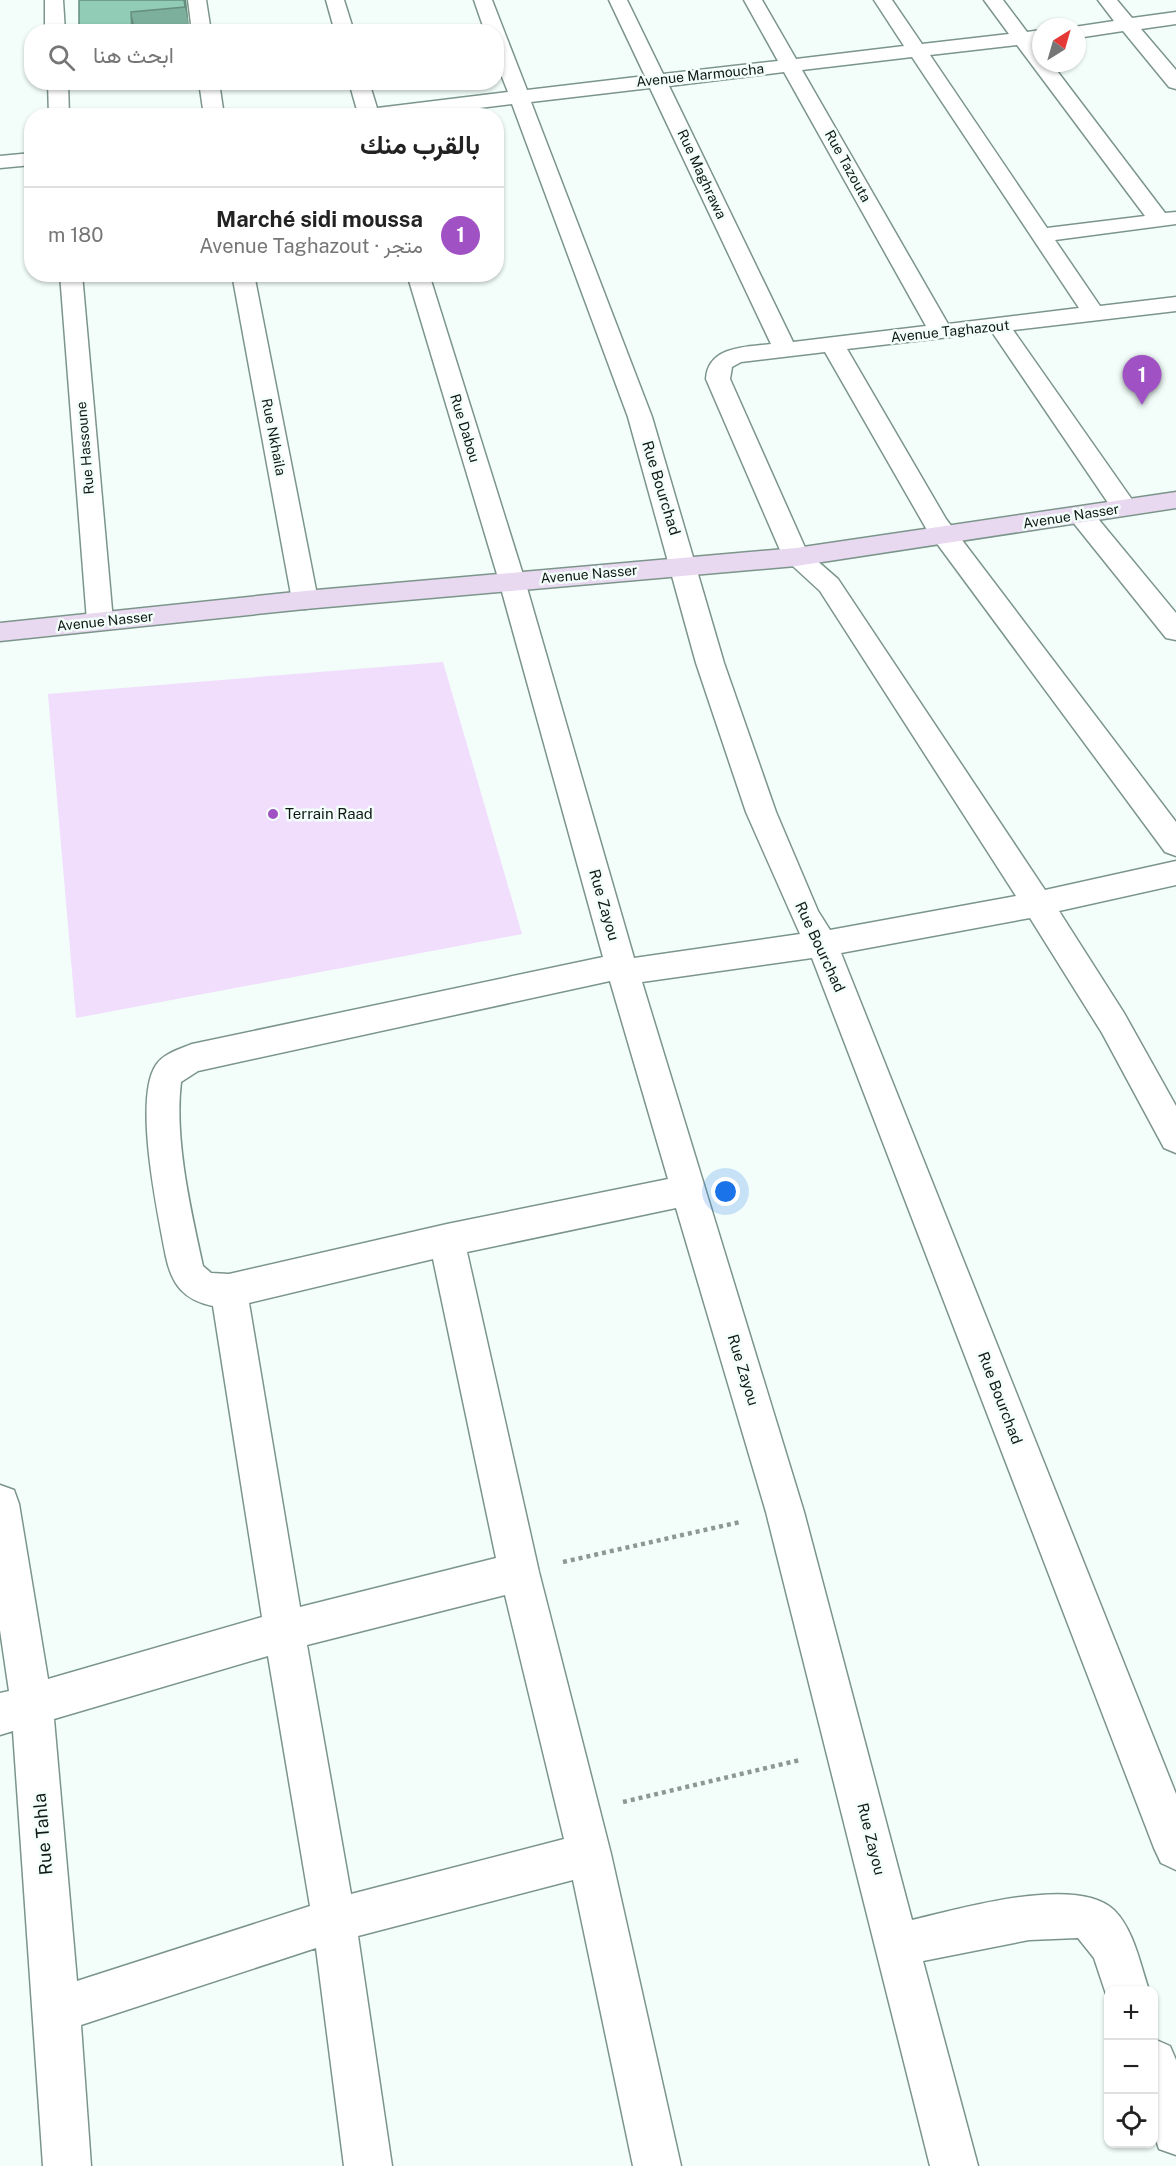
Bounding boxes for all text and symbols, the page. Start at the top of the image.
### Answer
north arrow [1032,18,1086,72]
search box [24,24,504,90]
icon: search [45,41,78,74]
text: ابحث هنا [93,42,174,68]
street label: Avenue Marmoucha [635,60,765,90]
street label: Rue Maghrawa [674,127,730,221]
street label: Rue Tazouta [822,127,874,205]
text: بالقرب منك [360,129,480,160]
text: Marché sidi moussa [216,206,423,232]
text: 180 m [48,223,103,247]
text: 1 [456,223,465,247]
text: متجر · Avenue Taghazout [199,234,423,258]
street label: Avenue Taghazout [890,317,1010,345]
pin: 1 [1122,356,1162,405]
street label: Rue Dabou [447,392,483,464]
street label: Rue Nkhaila [259,397,289,477]
street label: Rue Hassoune [73,401,97,495]
street label: Rue Bourchad [639,439,684,537]
street label: Avenue Nasser [1022,501,1120,531]
street label: Avenue Nasser [540,562,638,586]
street label: Avenue Nasser [56,608,154,634]
place label: Terrain Raad [285,805,373,822]
marker: Terrain Raad [266,807,280,821]
street label: Rue Zayou [586,867,623,943]
street label: Rue Bourchad [792,899,849,995]
your location [711,1177,740,1206]
street label: Rue Zayou [725,1332,762,1407]
street label: Rue Bourchad [975,1349,1026,1447]
street label: Rue Tahla [28,1792,57,1876]
street label: Rue Zayou [854,1801,889,1877]
map controls [1104,1986,1158,2148]
button: + [1104,1986,1158,2040]
button: − [1104,2040,1158,2094]
button: locate [1104,2094,1158,2148]

